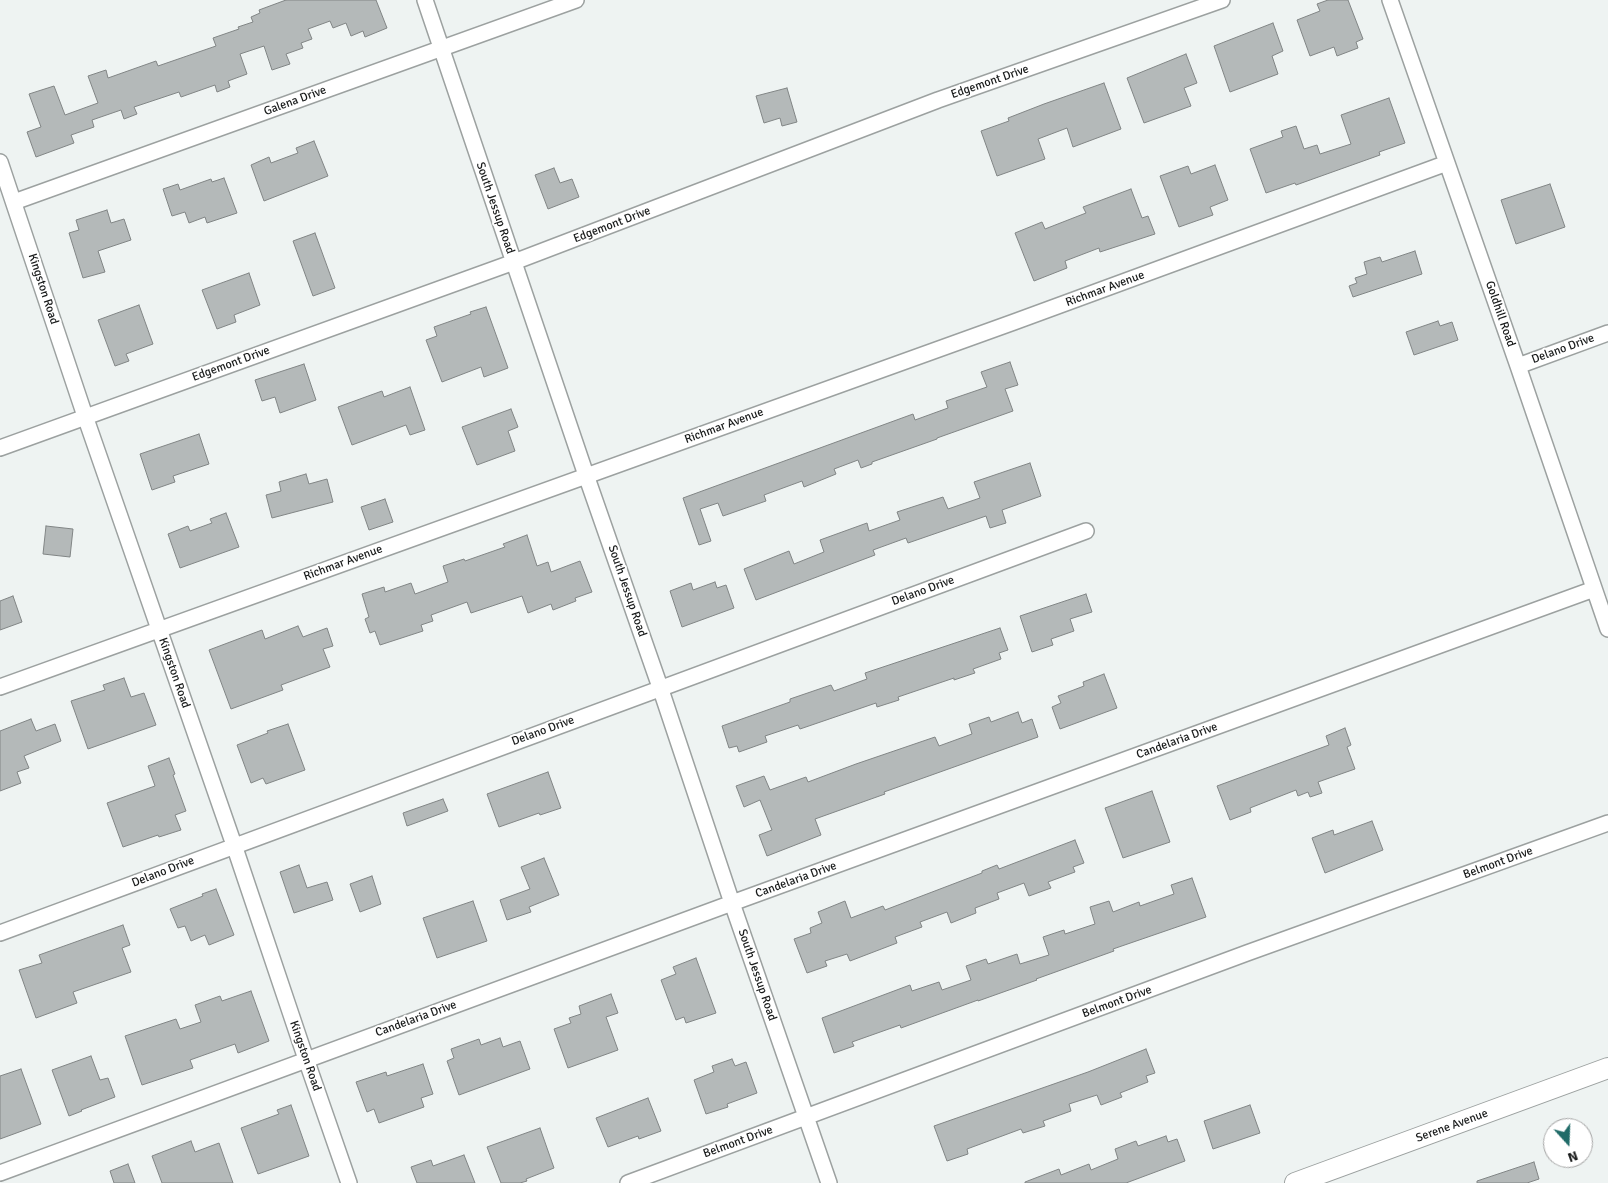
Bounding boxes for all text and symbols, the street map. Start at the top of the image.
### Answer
street label: Edgemont Drive [949,62,1031,102]
street label: Galena Drive [262,83,328,119]
street label: South Jessup Road [473,160,517,256]
street label: Edgemont Drive [571,204,653,246]
street label: Kingston Road [25,252,61,326]
street label: Richmar Avenue [1064,268,1146,310]
street label: Goldhill Road [1482,279,1518,349]
street label: Delano Drive [1530,331,1596,367]
street label: Edgemont Drive [190,343,272,385]
street label: Richmar Avenue [683,405,765,447]
street label: Richmar Avenue [302,542,384,584]
street label: South Jessup Road [605,543,649,639]
street label: Delano Drive [890,573,956,609]
street label: Kingston Road [155,636,193,710]
street label: Delano Drive [510,713,576,749]
street label: Candelaria Drive [1134,720,1220,762]
street label: Belmont Drive [1461,844,1535,882]
street label: Delano Drive [130,854,196,890]
street label: Candelaria Drive [753,859,839,901]
street label: South Jessup Road [735,927,779,1023]
street label: Belmont Drive [1080,983,1154,1021]
street label: Candelaria Drive [373,998,459,1040]
street label: Kingston Road [286,1019,324,1093]
street label: Serene Avenue [1414,1106,1490,1146]
north arrow [1543,1118,1593,1168]
street label: Belmont Drive [701,1123,775,1161]
text: N [1565,1147,1580,1166]

